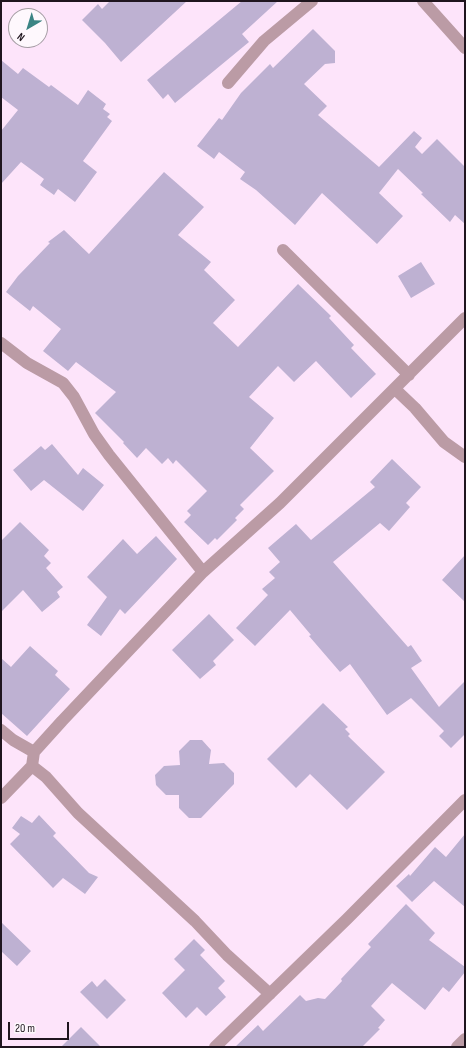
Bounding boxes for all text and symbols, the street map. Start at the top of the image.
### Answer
north arrow [8,8,48,48]
text: N [15,30,27,44]
scale bar [10,1014,71,1040]
text: 20 m [15,1021,35,1036]

